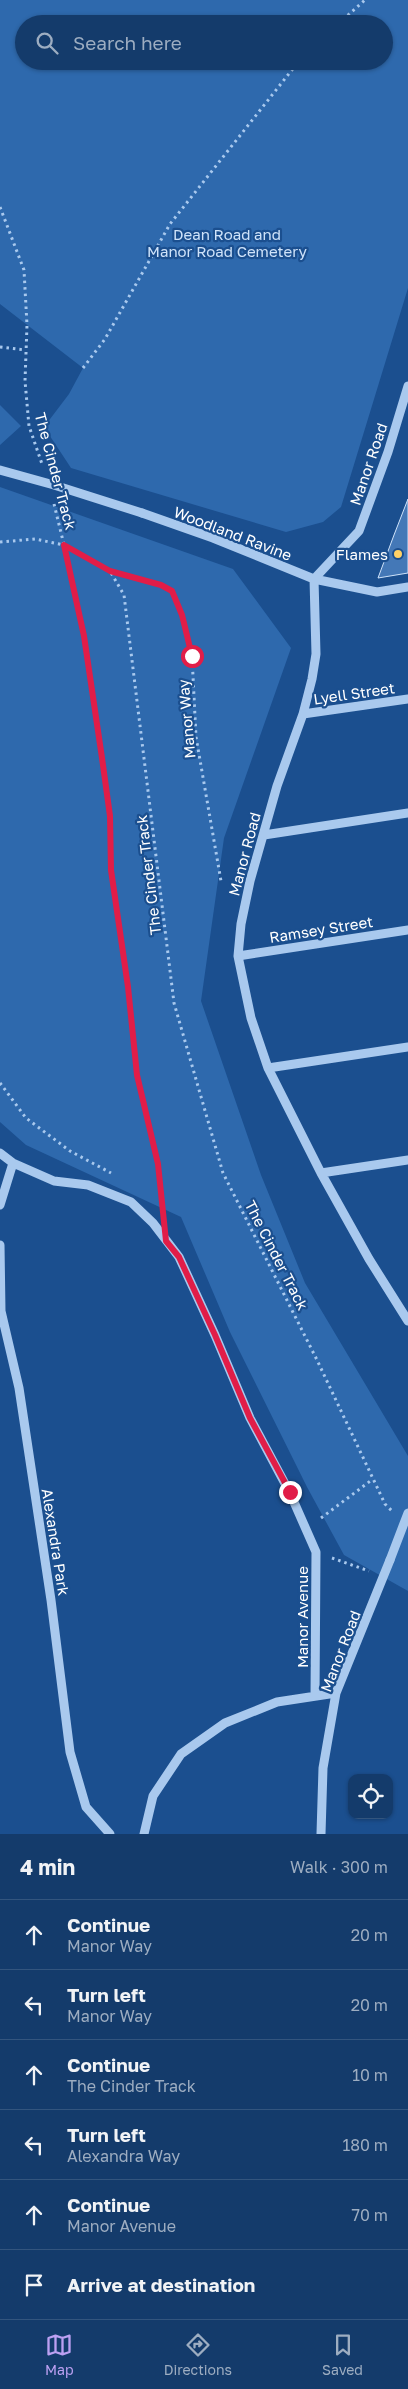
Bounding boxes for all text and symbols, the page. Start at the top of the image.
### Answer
search box [15,15,393,70]
icon: search [33,29,61,57]
text: Search here [73,31,182,54]
park label: Dean Road and Manor Road Cemetery [147,225,308,260]
street label: The Cinder Track [32,410,80,532]
street label: Manor Road [345,420,391,508]
street label: Woodland Ravine [171,502,295,564]
place label: Flames [336,545,388,563]
marker: Flames [392,548,404,560]
route start [181,645,204,668]
street label: Manor Way [174,678,198,759]
street label: Lyell Street [312,678,396,708]
street label: Manor Road [224,810,264,898]
street label: The Cinder Track [132,813,164,936]
street label: Ramsey Street [268,912,374,946]
street label: The Cinder Track [242,1197,313,1313]
route end [279,1481,302,1504]
street label: Alexandra Park [39,1487,73,1597]
street label: Manor Avenue [293,1566,311,1668]
street label: Manor Road [316,1608,364,1694]
map controls [348,1774,393,1819]
button: locate [348,1774,393,1819]
text: 4 min [20,1854,75,1880]
text: Walk · 300 m [290,1857,388,1877]
text: Continue [67,1913,150,1936]
icon: ahead [20,1921,48,1949]
text: 20 m [351,1925,388,1945]
text: Manor Way [67,1936,152,1956]
text: Turn left [67,1983,146,2006]
icon: left [20,1991,48,2019]
text: 20 m [351,1995,388,2015]
text: Manor Way [67,2006,152,2026]
text: Continue [67,2053,150,2076]
icon: ahead [20,2061,48,2089]
text: 10 m [352,2065,388,2085]
text: The Cinder Track [67,2076,196,2096]
text: Turn left [67,2123,146,2146]
icon: left [20,2131,48,2159]
text: 180 m [342,2135,388,2155]
text: Alexandra Way [67,2146,180,2166]
text: Continue [67,2193,150,2216]
icon: ahead [20,2201,48,2229]
text: 70 m [351,2205,388,2225]
text: Manor Avenue [67,2216,176,2236]
icon: arrive [20,2271,48,2299]
text: Arrive at destination [67,2273,255,2296]
tab: Map [45,2331,74,2378]
tab: Directions [164,2331,232,2378]
tab: Saved [322,2331,363,2378]

